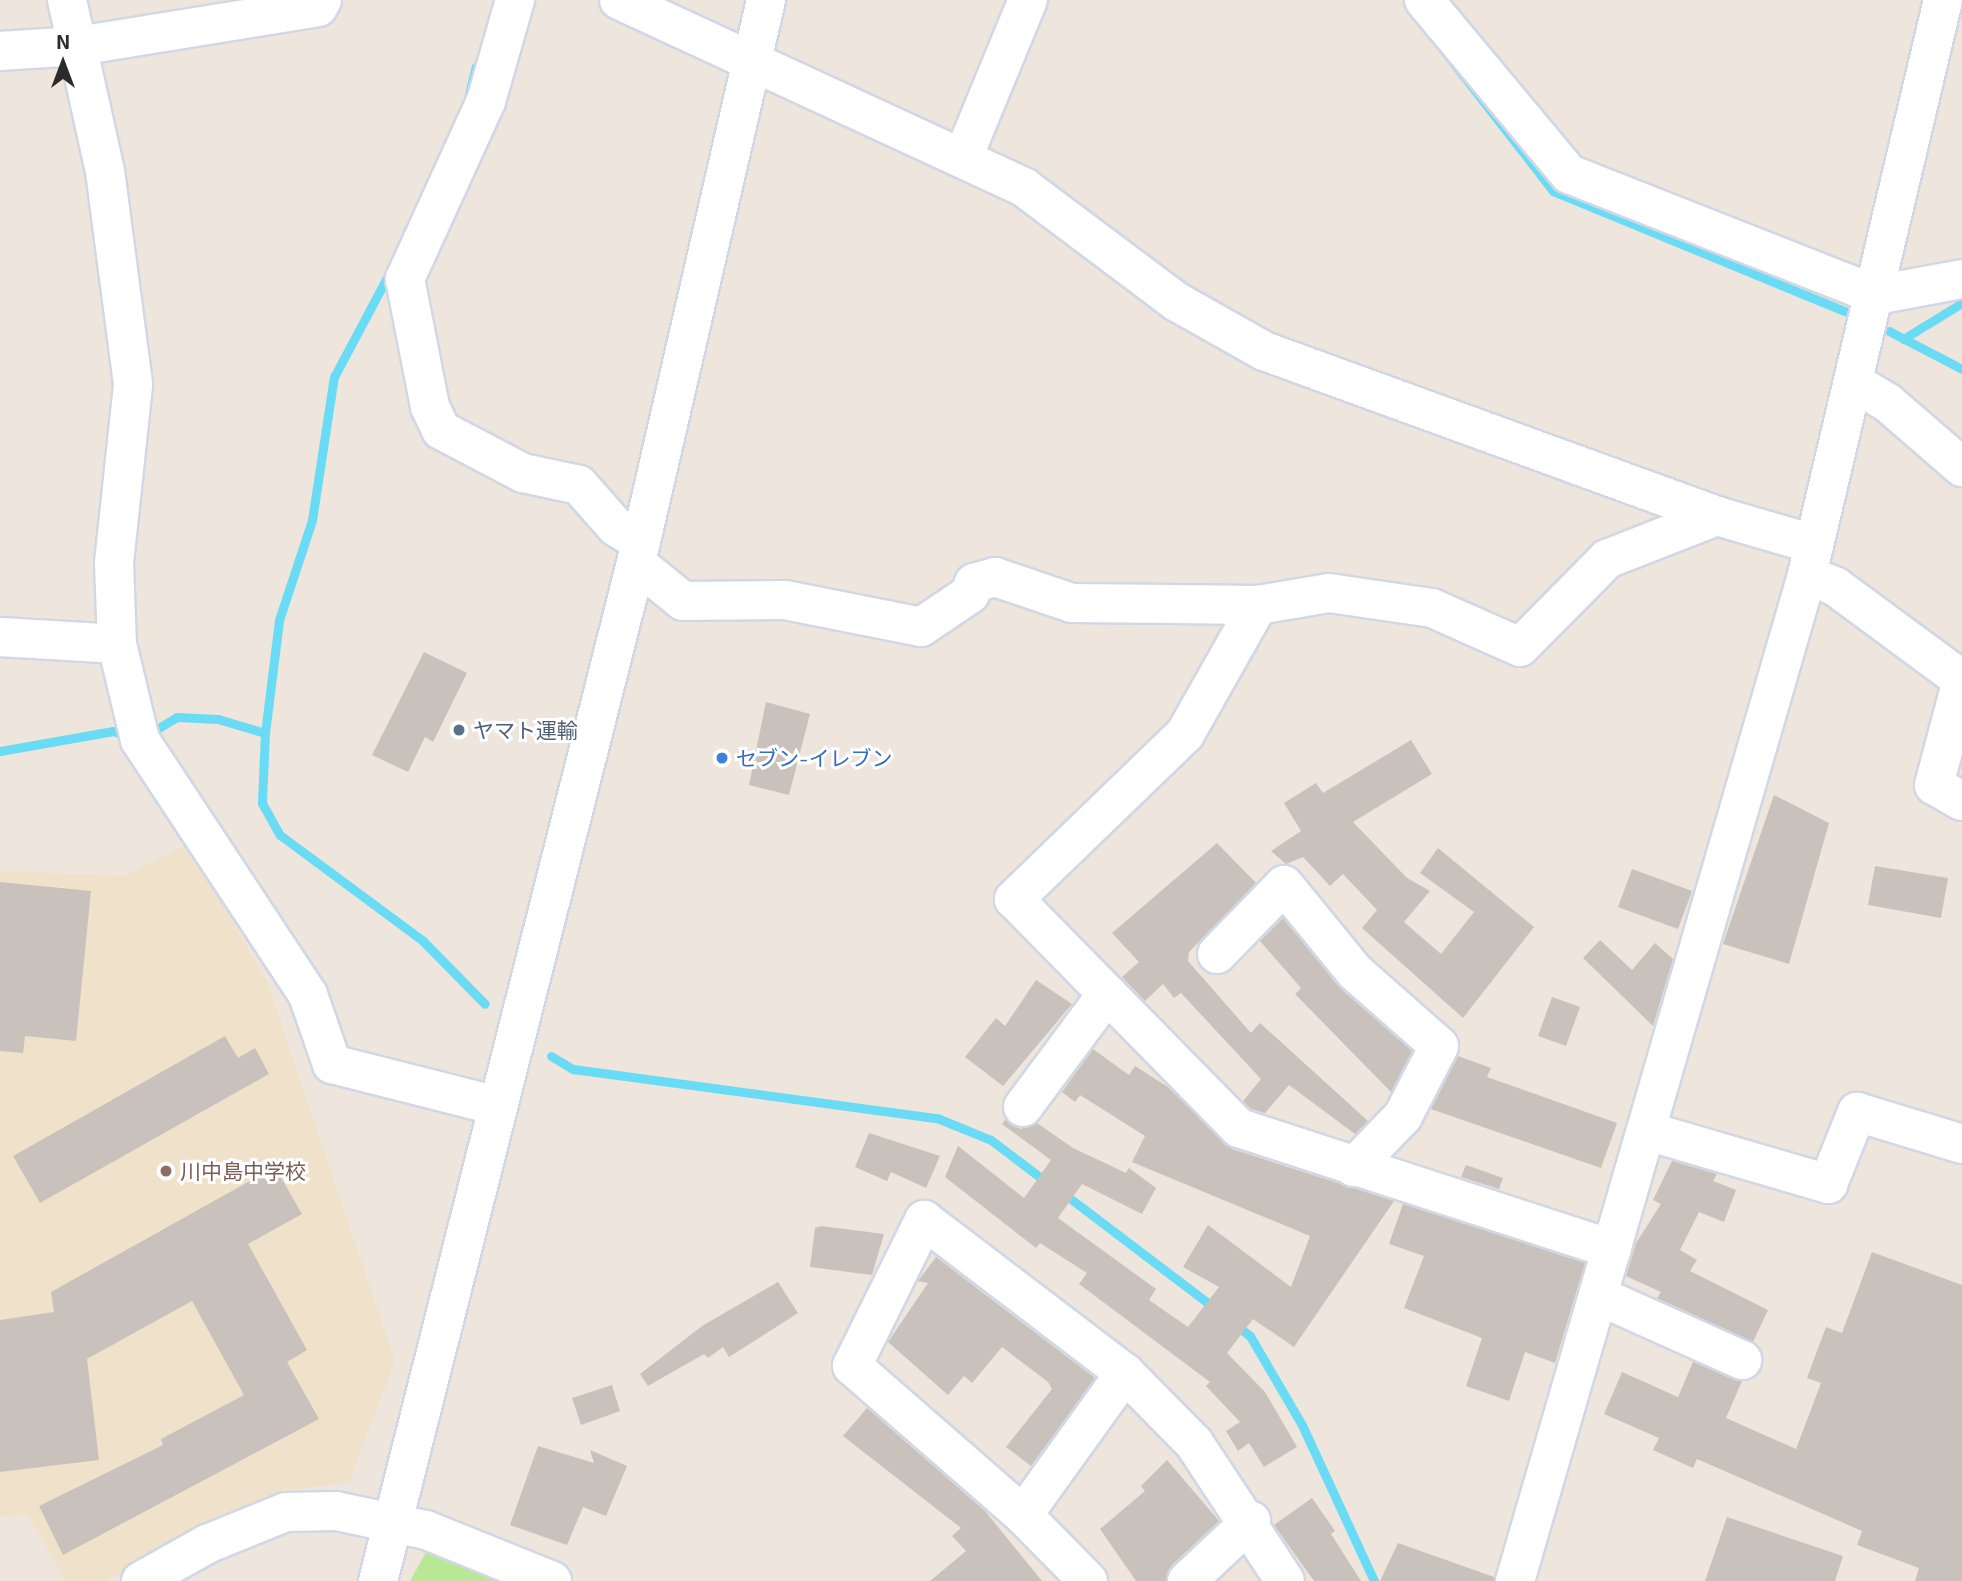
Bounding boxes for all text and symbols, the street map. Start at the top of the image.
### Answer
north arrow [28,28,98,98]
text: N [56,30,70,53]
place label: ヤマト運輸 [473,717,578,743]
marker: ヤマト運輸 [451,722,467,738]
place label: セブン-イレブン [736,745,892,771]
marker: セブン-イレブン [714,750,730,766]
place label: 川中島中学校 [180,1158,306,1184]
marker: 川中島中学校 [158,1163,174,1179]

